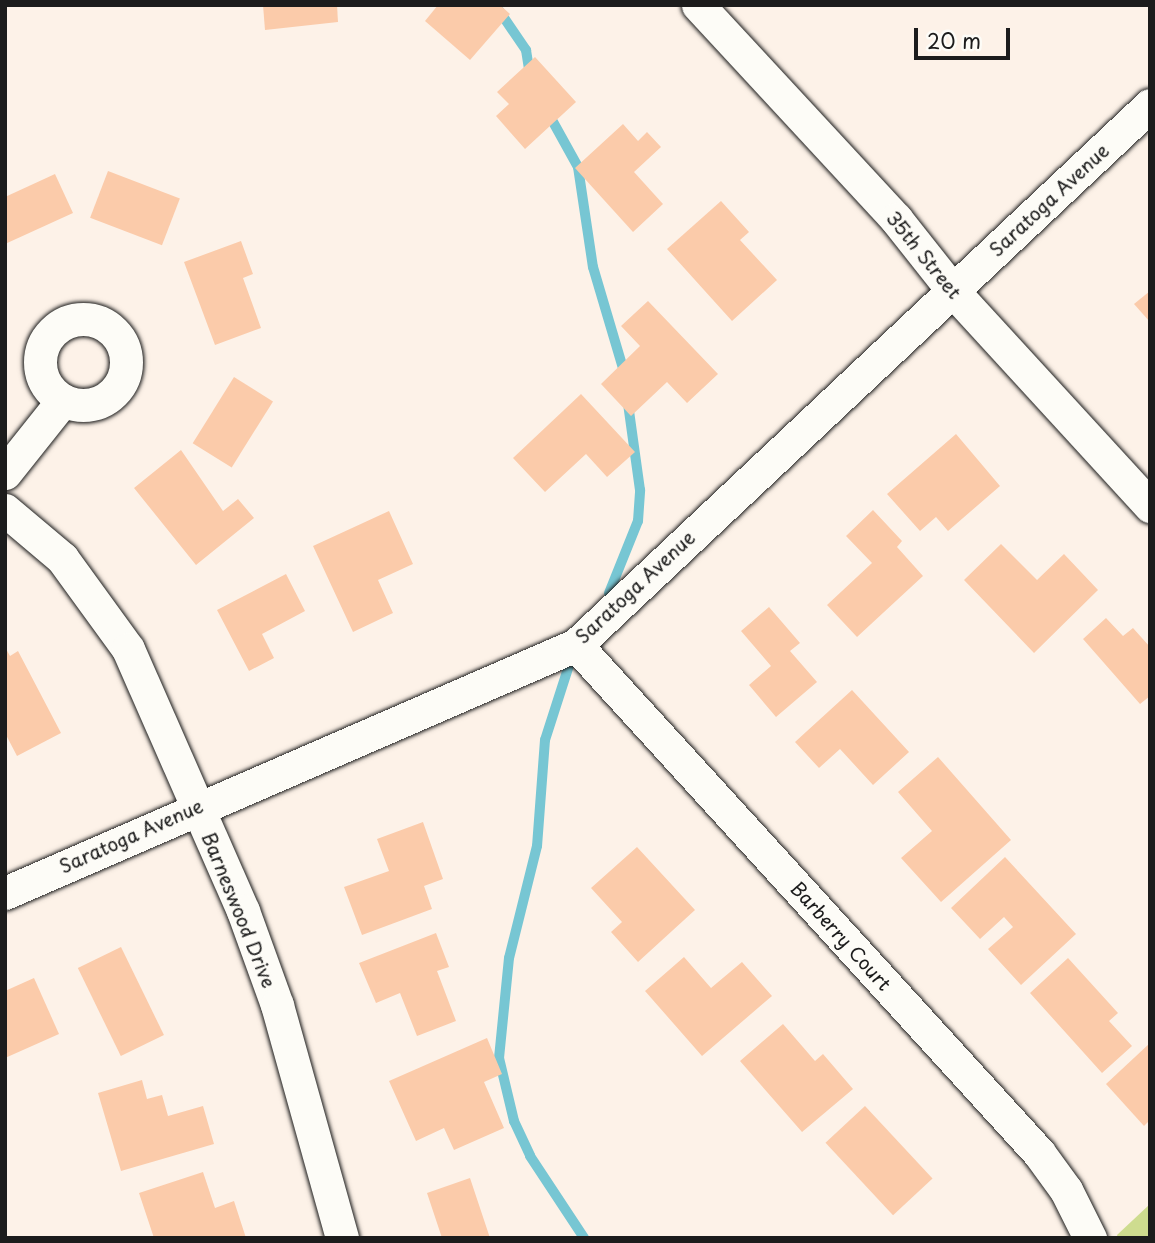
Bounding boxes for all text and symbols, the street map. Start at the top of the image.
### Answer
scale bar [917,14,1013,58]
text: 20 m [927,24,981,56]
street label: Saratoga Avenue [984,139,1114,261]
street label: 35th Street [882,207,966,303]
street label: Saratoga Avenue [570,526,700,648]
street label: Saratoga Avenue [55,794,207,878]
street label: Barneswood Drive [197,828,281,992]
street label: Barberry Court [786,877,896,995]

